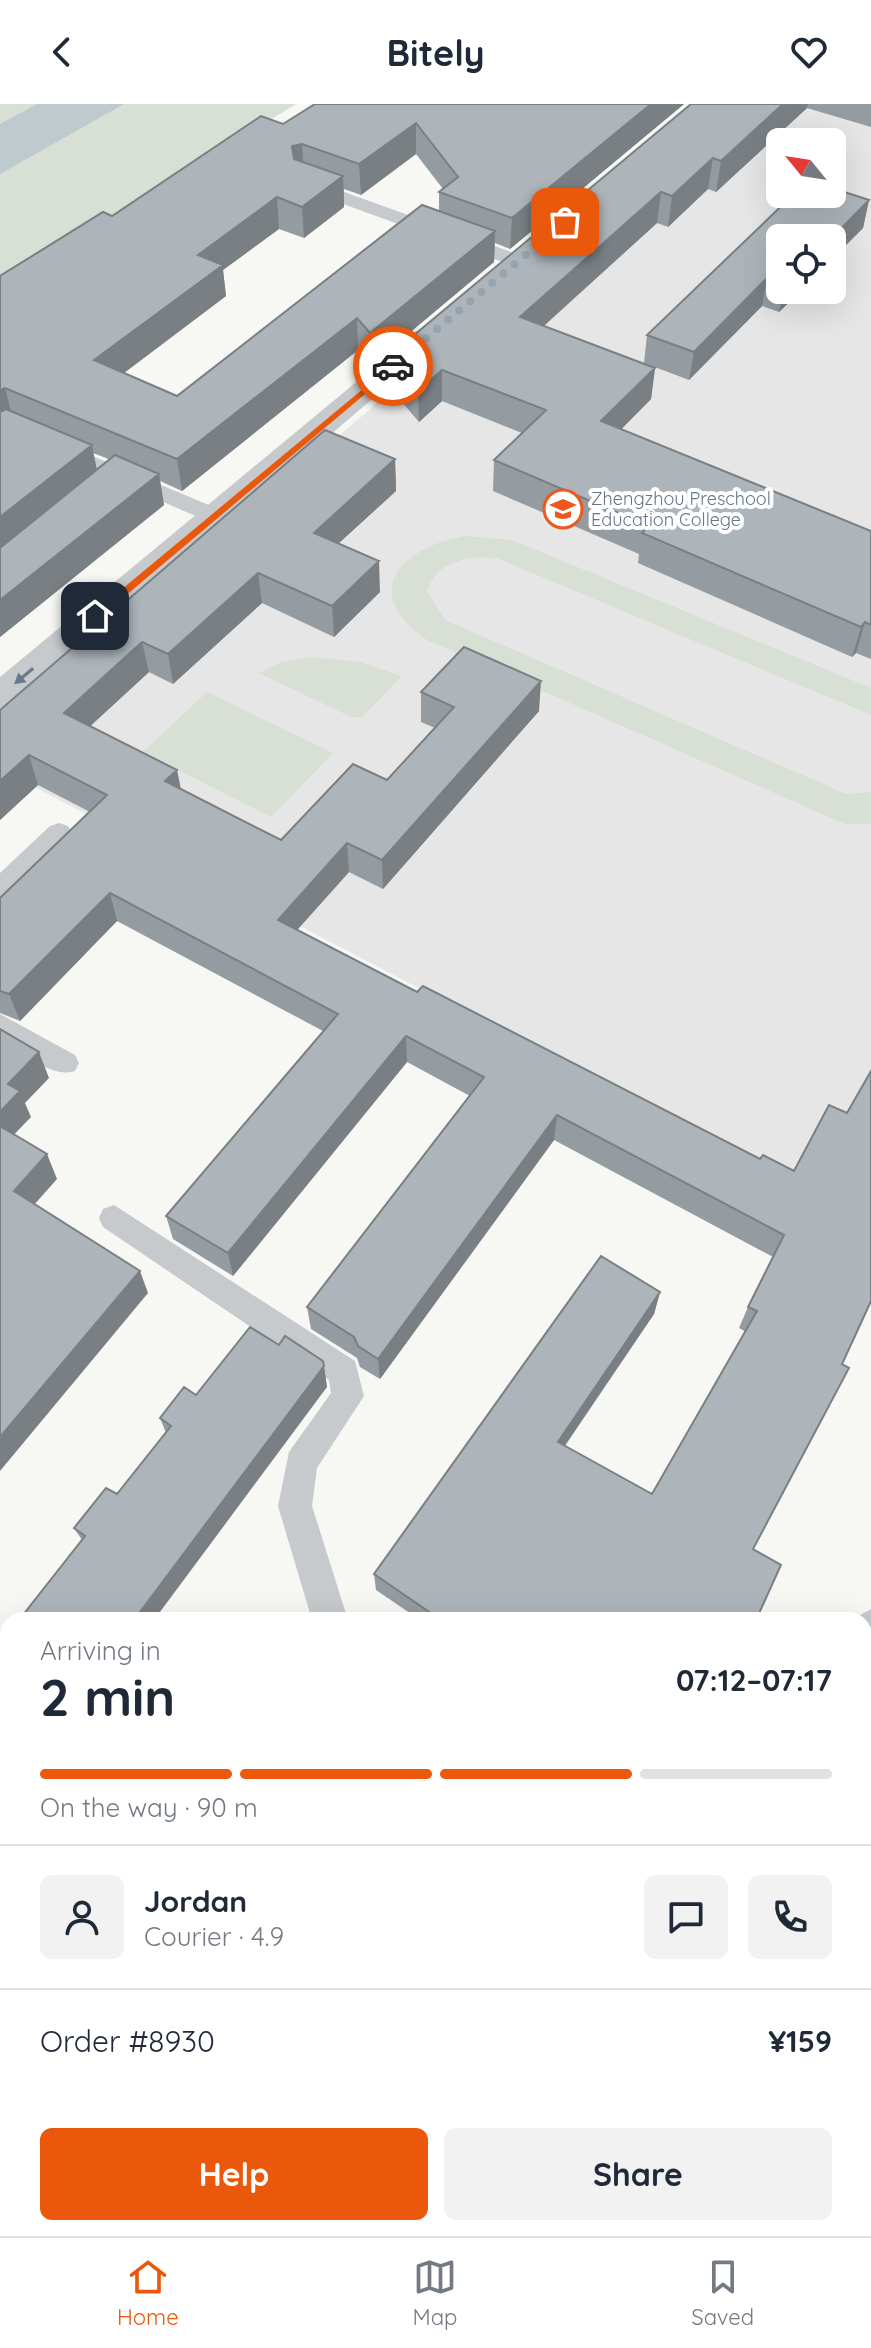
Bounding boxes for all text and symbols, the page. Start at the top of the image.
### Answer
icon: back [40,30,84,74]
text: Bitely [386,30,485,75]
icon: heart [787,30,831,74]
north arrow [766,128,846,208]
map controls [766,128,846,304]
pin [531,188,599,256]
icon: bag [543,200,587,244]
button: locate [766,224,846,304]
courier [353,326,433,406]
icon: car [371,344,415,388]
place label: Zhengzhou Preschool Education College [591,487,771,531]
school or university icon: Zhengzhou Preschool Education College [542,488,584,530]
pin [61,582,129,650]
icon: home [73,594,117,638]
one-way arrow [14,667,34,684]
text: Arriving in [40,1634,161,1667]
text: 07:12–07:17 [676,1661,832,1699]
text: 2 min [40,1664,175,1729]
text: On the way · 90 m [40,1791,258,1824]
button: person [40,1875,124,1959]
button: chat [644,1875,728,1959]
button: phone [748,1875,832,1959]
text: Jordan [144,1882,247,1920]
text: Courier · 4.9 [144,1920,284,1953]
text: Order #8930 [40,2022,215,2060]
text: ¥159 [768,2022,832,2060]
button: Help [40,2128,428,2220]
button: Share [444,2128,832,2220]
tab: Home [117,2255,179,2331]
tab: Map [413,2255,457,2331]
tab: Saved [691,2255,754,2331]

